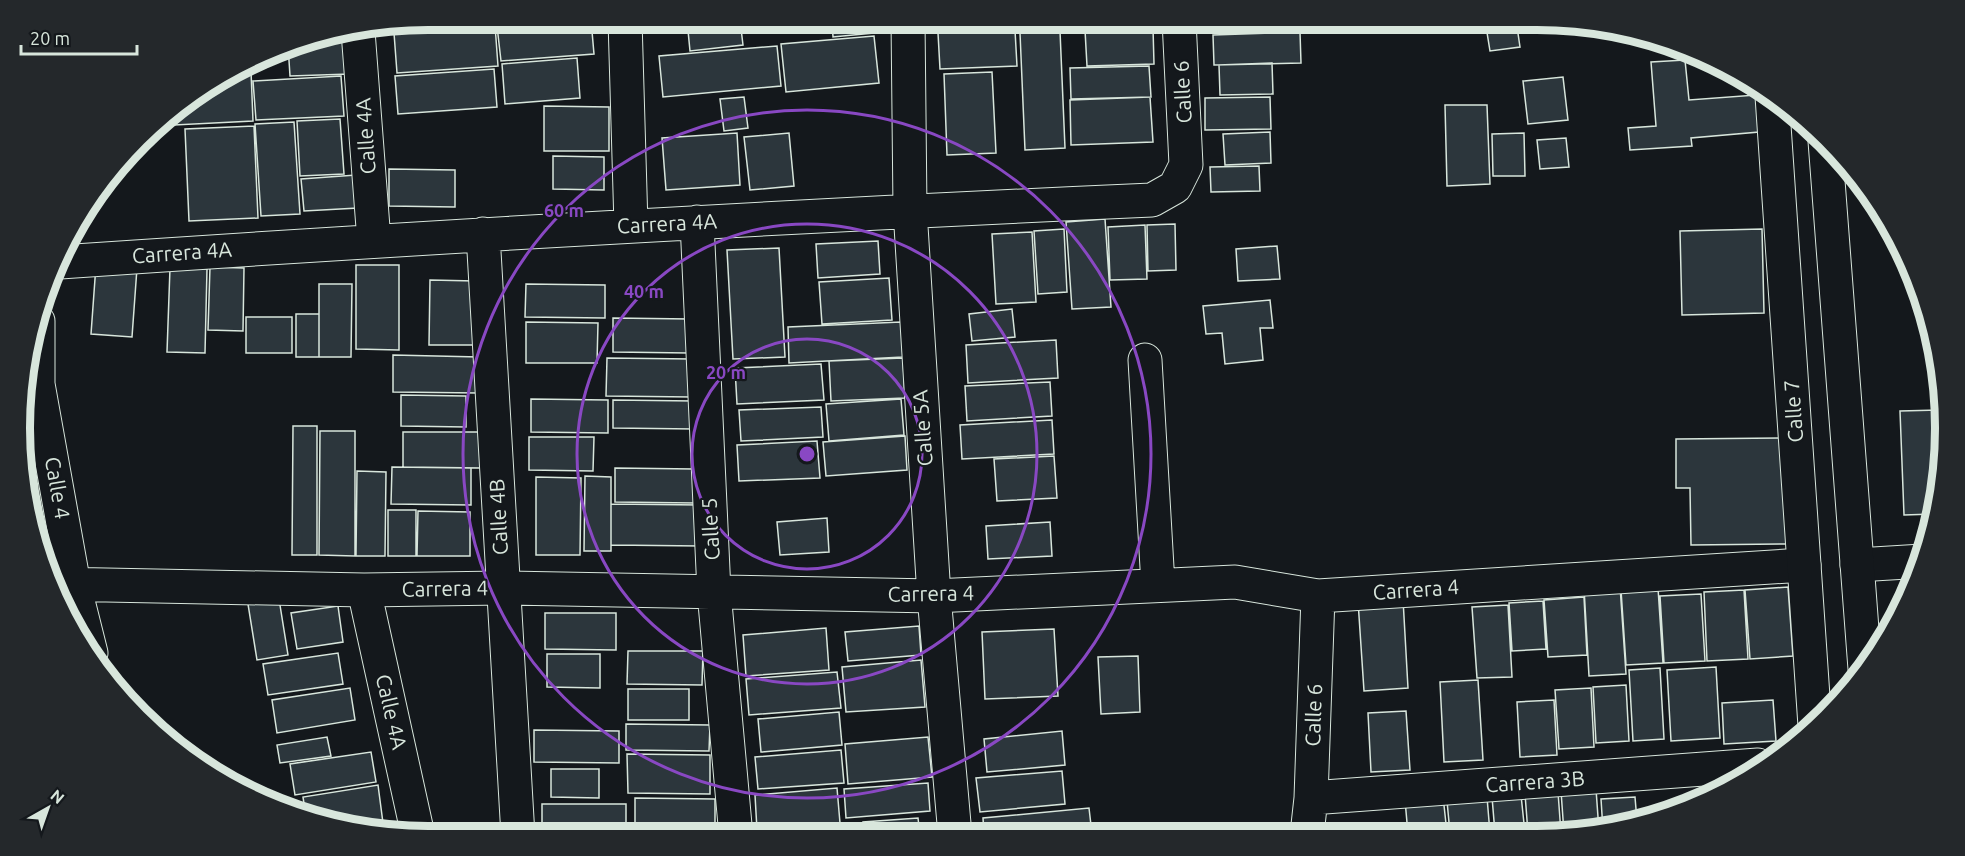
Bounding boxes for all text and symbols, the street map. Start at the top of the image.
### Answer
scale bar [21,18,136,56]
text: 20 m [30,28,70,48]
street label: Calle 6 [1168,60,1196,124]
street label: Calle 4A [350,97,380,175]
text: 60 m [544,200,584,220]
street label: Carrera 4A [616,208,718,238]
street label: Carrera 4A [131,237,233,267]
text: 40 m [624,281,664,301]
text: 20 m [706,362,746,382]
street label: Calle 7 [1779,379,1807,443]
street label: Calle 5A [907,389,937,467]
centre of rings [797,444,817,464]
street label: Calle 4 [41,455,75,521]
street label: Calle 4B [484,478,512,556]
street label: Calle 5 [696,497,724,561]
street label: Carrera 4 [1372,574,1460,604]
street label: Carrera 4 [401,575,488,601]
street label: Carrera 4 [887,580,974,606]
street label: Calle 4A [372,672,412,752]
street label: Calle 6 [1300,683,1326,747]
street label: Carrera 3B [1484,766,1586,796]
north arrow [18,778,78,838]
text: N [47,786,68,807]

